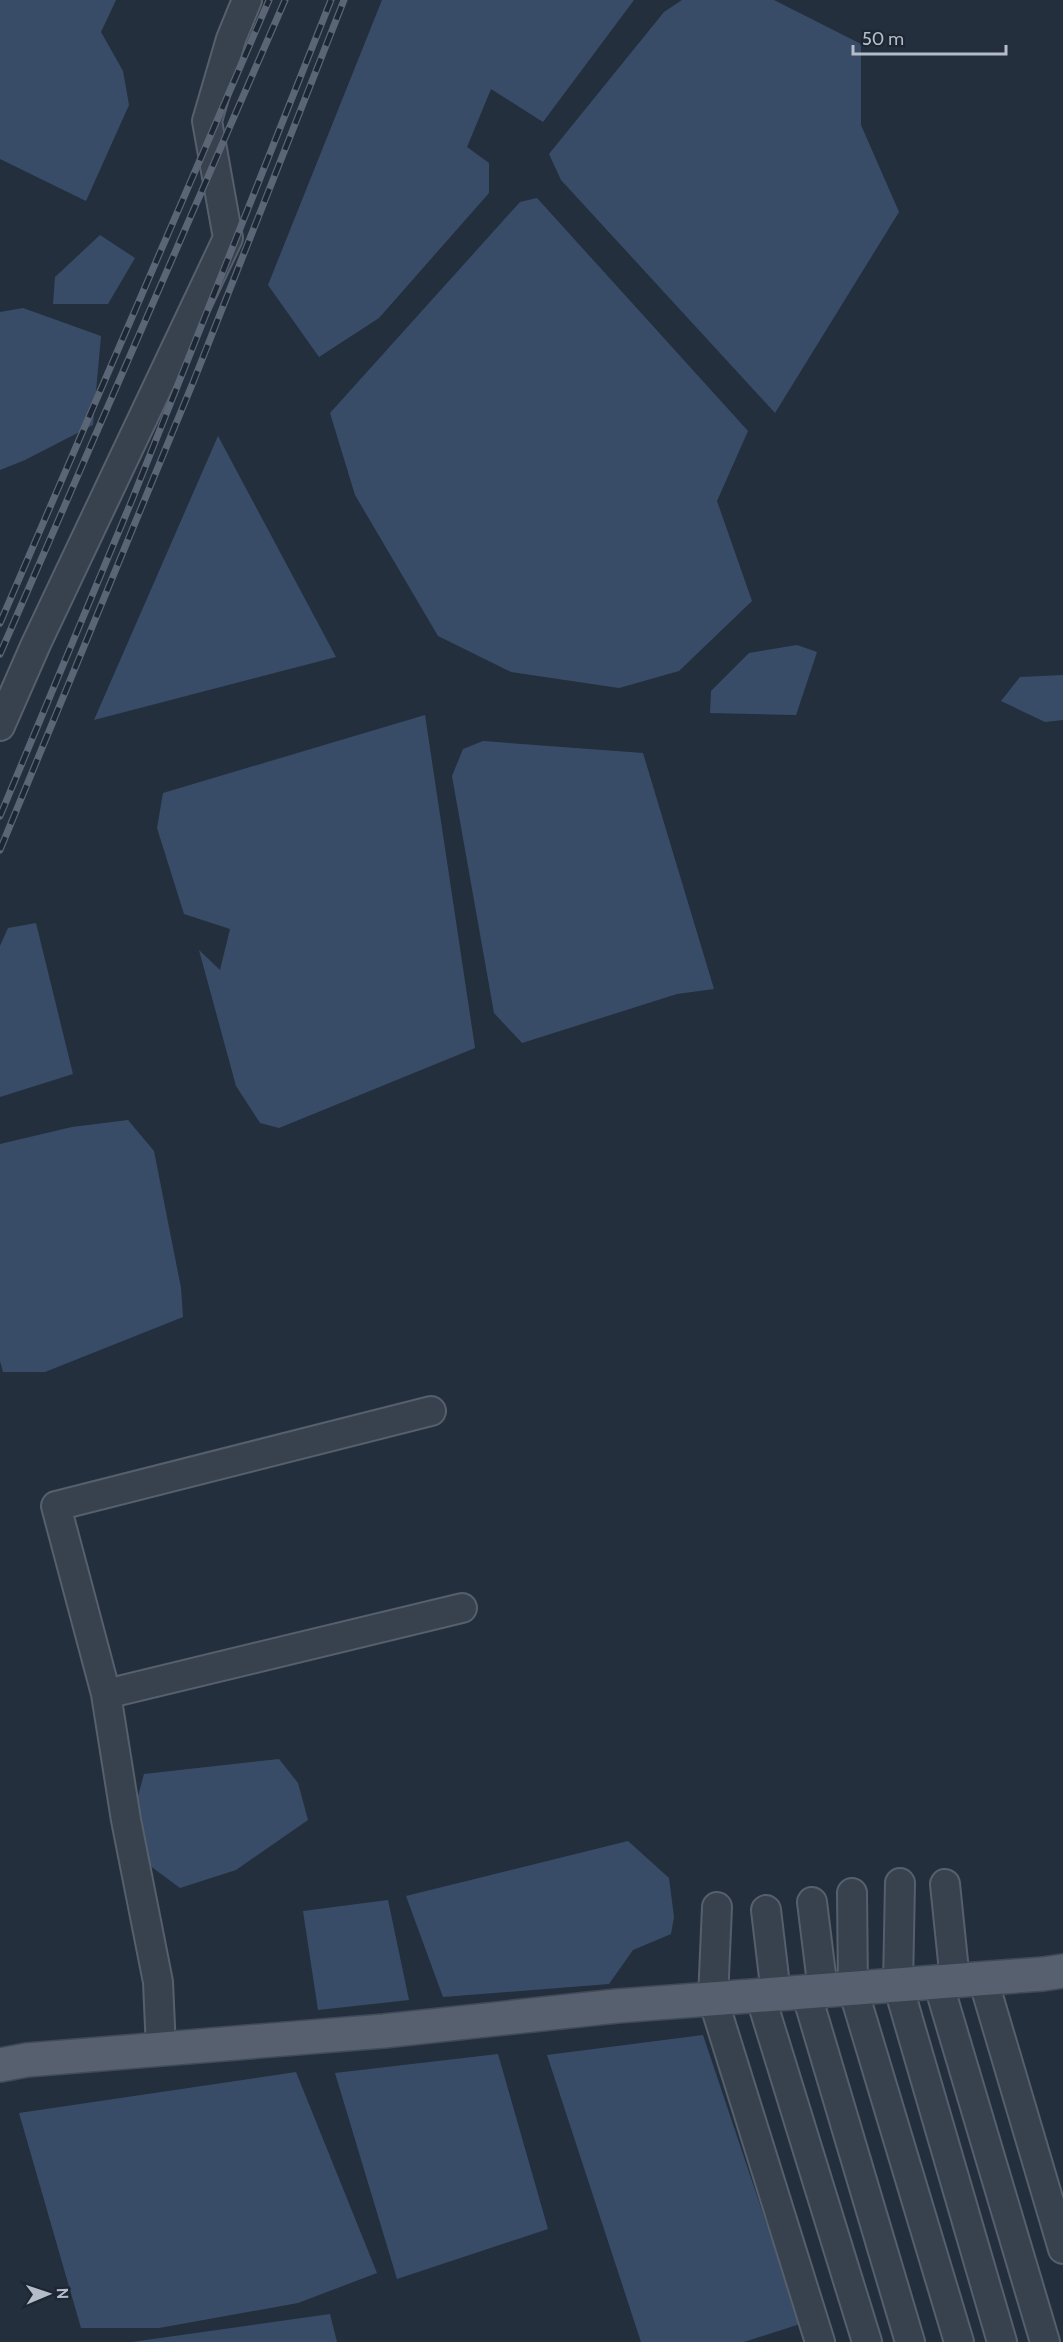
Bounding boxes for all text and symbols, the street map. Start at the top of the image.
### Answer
scale bar [853,18,1006,56]
text: 50 m [862,28,904,50]
north arrow [18,2264,78,2324]
text: N [53,2288,72,2299]

